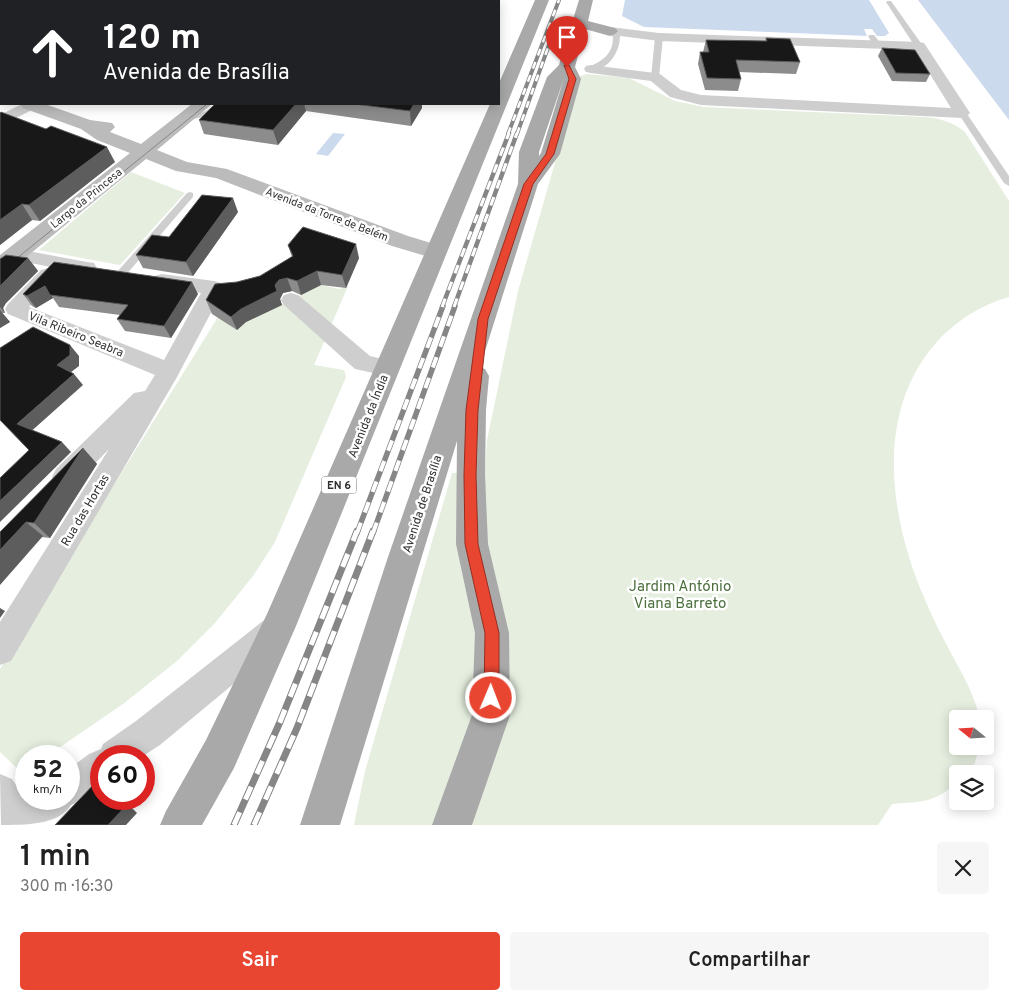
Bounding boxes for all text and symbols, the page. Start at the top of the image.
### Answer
pin [546,16,588,67]
text: 120 m [103,17,201,61]
icon: ahead [20,20,85,85]
icon: arrive [553,23,581,51]
text: Avenida de Brasília [103,60,289,87]
street label: Largo da Princesa [48,166,125,232]
street label: Avenida da Torre de Belém [263,185,390,245]
street label: Vila Ribeiro Seabra [26,308,126,361]
street label: Avenida da Índia [345,372,393,460]
street label: Avenida de Brasília [400,453,446,555]
street label: Rua das Hortas [58,471,114,550]
road number: EN 6 [322,476,356,494]
park label: Jardim António Viana Barreto [629,578,731,614]
position arrow [464,671,516,723]
north arrow [949,710,994,755]
map controls [949,710,994,810]
speed limit sign: 60 [90,745,155,810]
text: 52 [32,755,63,787]
button: layers [949,765,994,810]
text: km/h [33,782,62,798]
text: 1 min [20,839,91,876]
button: close [937,842,989,894]
text: 300 m · 16:30 [20,877,114,897]
button: Sair [20,932,500,990]
button: Compartilhar [510,932,989,990]

